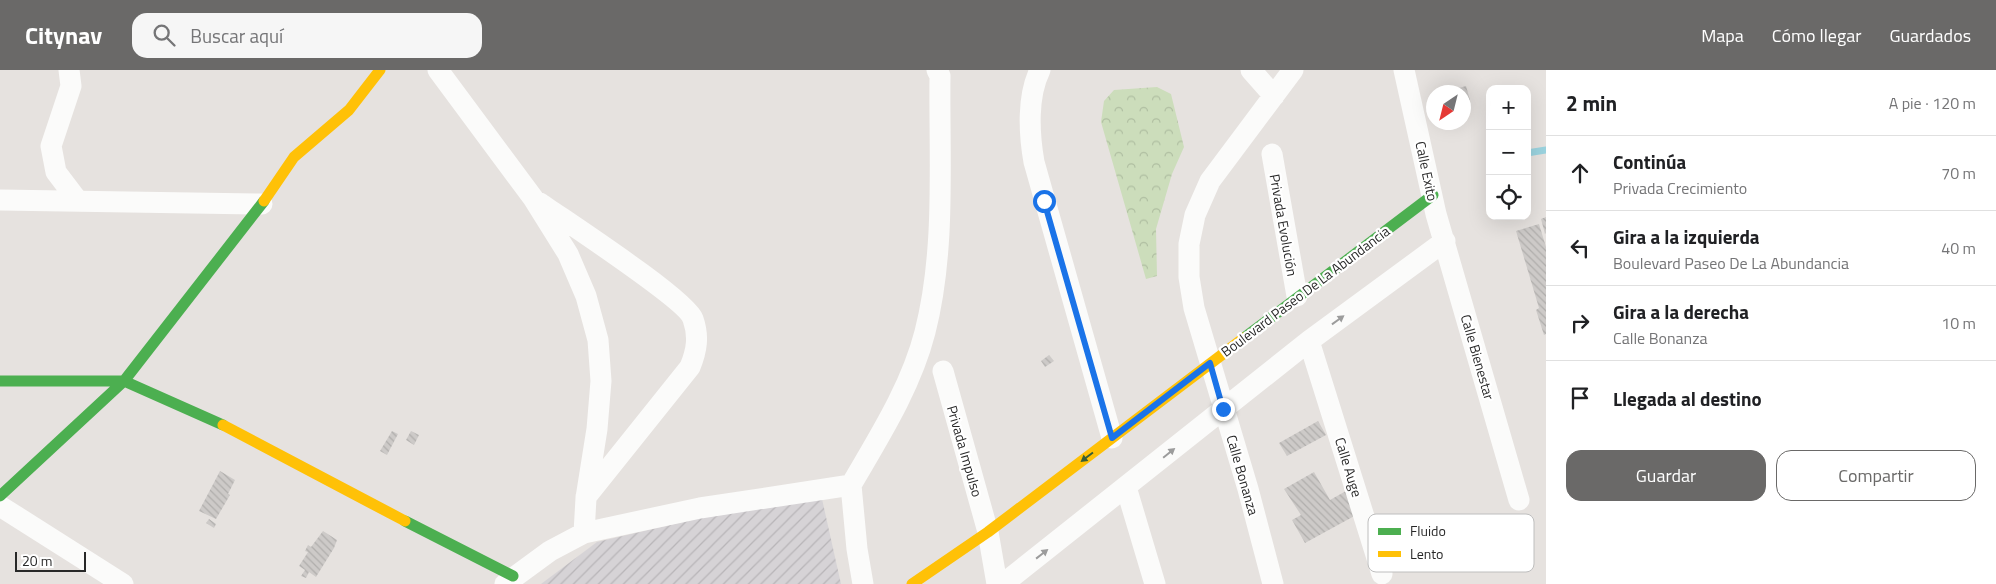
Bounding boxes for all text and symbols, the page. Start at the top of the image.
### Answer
search box [132,13,482,58]
text: Citynav [25,17,102,53]
icon: search [150,21,178,49]
text: Buscar aquí [190,21,283,50]
text: Mapa [1701,22,1744,49]
text: Cómo llegar [1772,22,1861,49]
text: Guardados [1889,22,1971,49]
north arrow [1426,85,1471,130]
map controls [1486,85,1531,220]
button: + [1486,85,1531,130]
text: 2 min [1566,87,1617,119]
text: A pie · 120 m [1889,91,1976,115]
button: − [1486,130,1531,175]
street label: Calle Exito [1410,139,1444,203]
text: Continúa [1613,147,1686,176]
icon: ahead [1566,159,1594,187]
text: 70 m [1941,161,1976,185]
street label: Privada Evolución [1265,172,1303,278]
button: locate [1486,175,1531,220]
text: Privada Crecimiento [1613,176,1747,200]
route start [1033,190,1056,213]
street label: Boulevard Paseo De La Abundancia [1216,220,1394,362]
text: Gira a la izquierda [1613,222,1760,251]
icon: left [1566,234,1594,262]
text: 40 m [1941,236,1976,260]
text: Boulevard Paseo De La Abundancia [1613,251,1849,275]
text: Gira a la derecha [1613,297,1749,326]
icon: right [1566,309,1594,337]
text: 10 m [1941,311,1976,335]
street label: Calle Bienestar [1456,312,1500,402]
one-way arrow [1331,314,1344,325]
text: Calle Bonanza [1613,326,1708,350]
icon: arrive [1566,384,1594,412]
text: Llegada al destino [1613,384,1762,413]
route end [1212,398,1235,421]
street label: Privada Impulso [942,403,988,499]
street label: Calle Bonanza [1222,432,1264,518]
street label: Calle Auge [1330,435,1368,499]
one-way arrow [1162,447,1175,458]
button: Guardar [1566,450,1766,501]
button: Compartir [1776,450,1976,501]
one-way arrow [1081,451,1094,462]
legend [1368,514,1534,572]
text: Fluido [1410,520,1446,541]
text: Lento [1410,543,1444,564]
one-way arrow [1035,548,1048,559]
scale bar [15,549,86,572]
text: 20 m [22,550,52,571]

